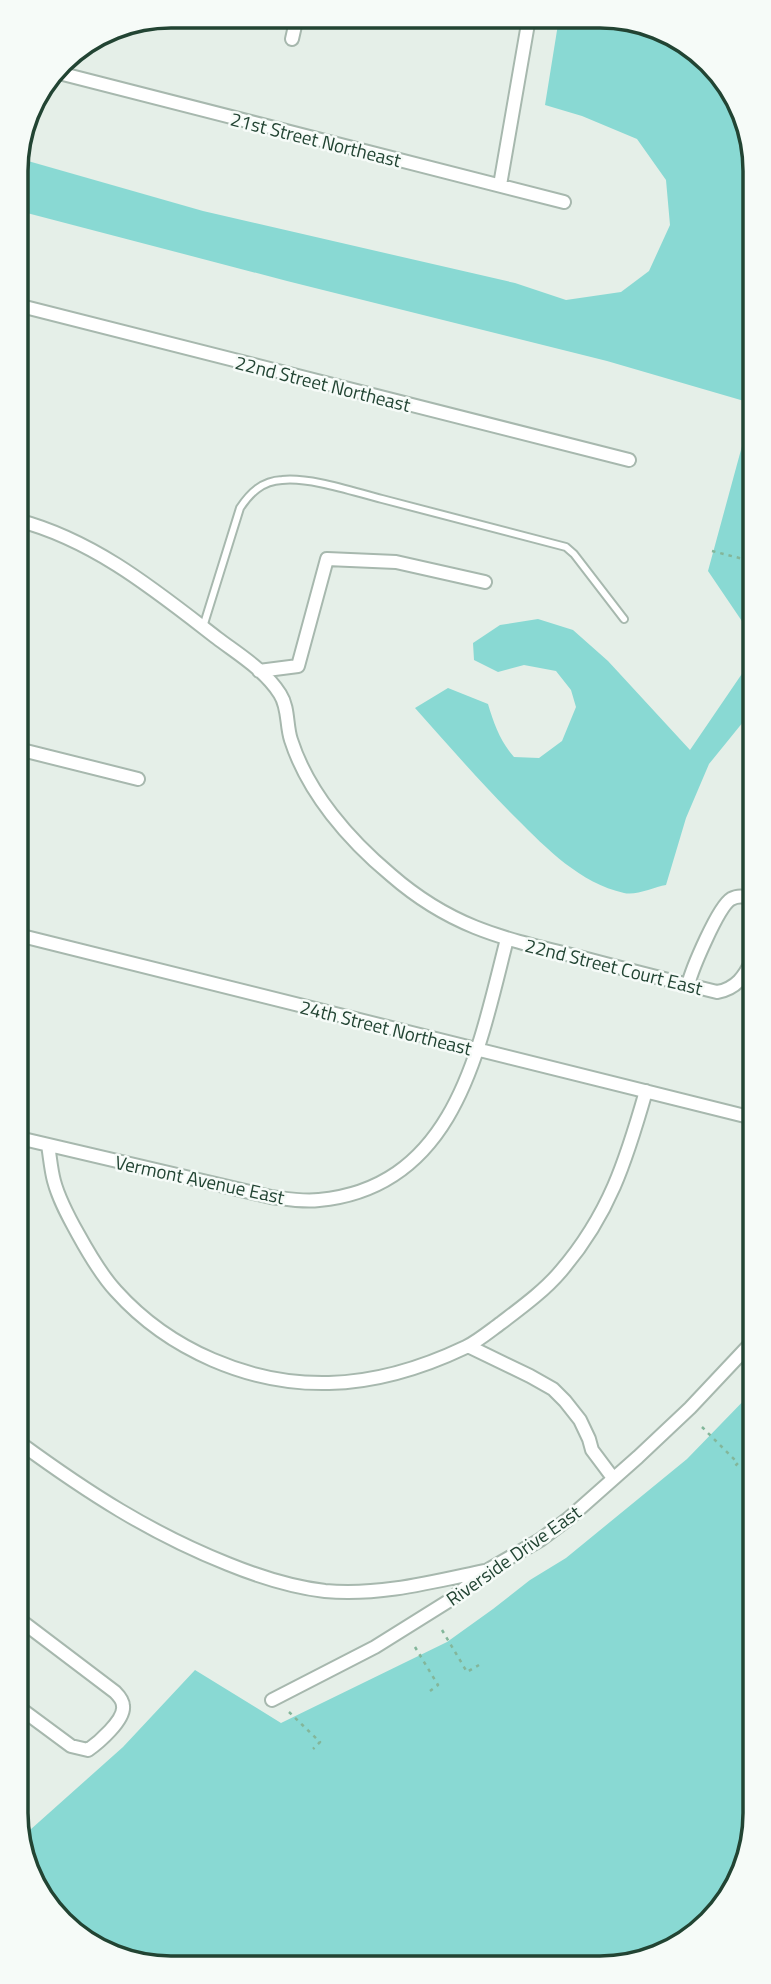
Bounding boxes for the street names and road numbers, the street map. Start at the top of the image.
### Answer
street label: 21st Street Northeast [228,104,405,174]
street label: 22nd Street Northeast [232,347,414,419]
street label: 22nd Street Court East [522,930,706,1002]
street label: 24th Street Northeast [297,992,475,1062]
street label: Vermont Avenue East [113,1147,288,1211]
street label: Riverside Drive East [440,1497,587,1613]

